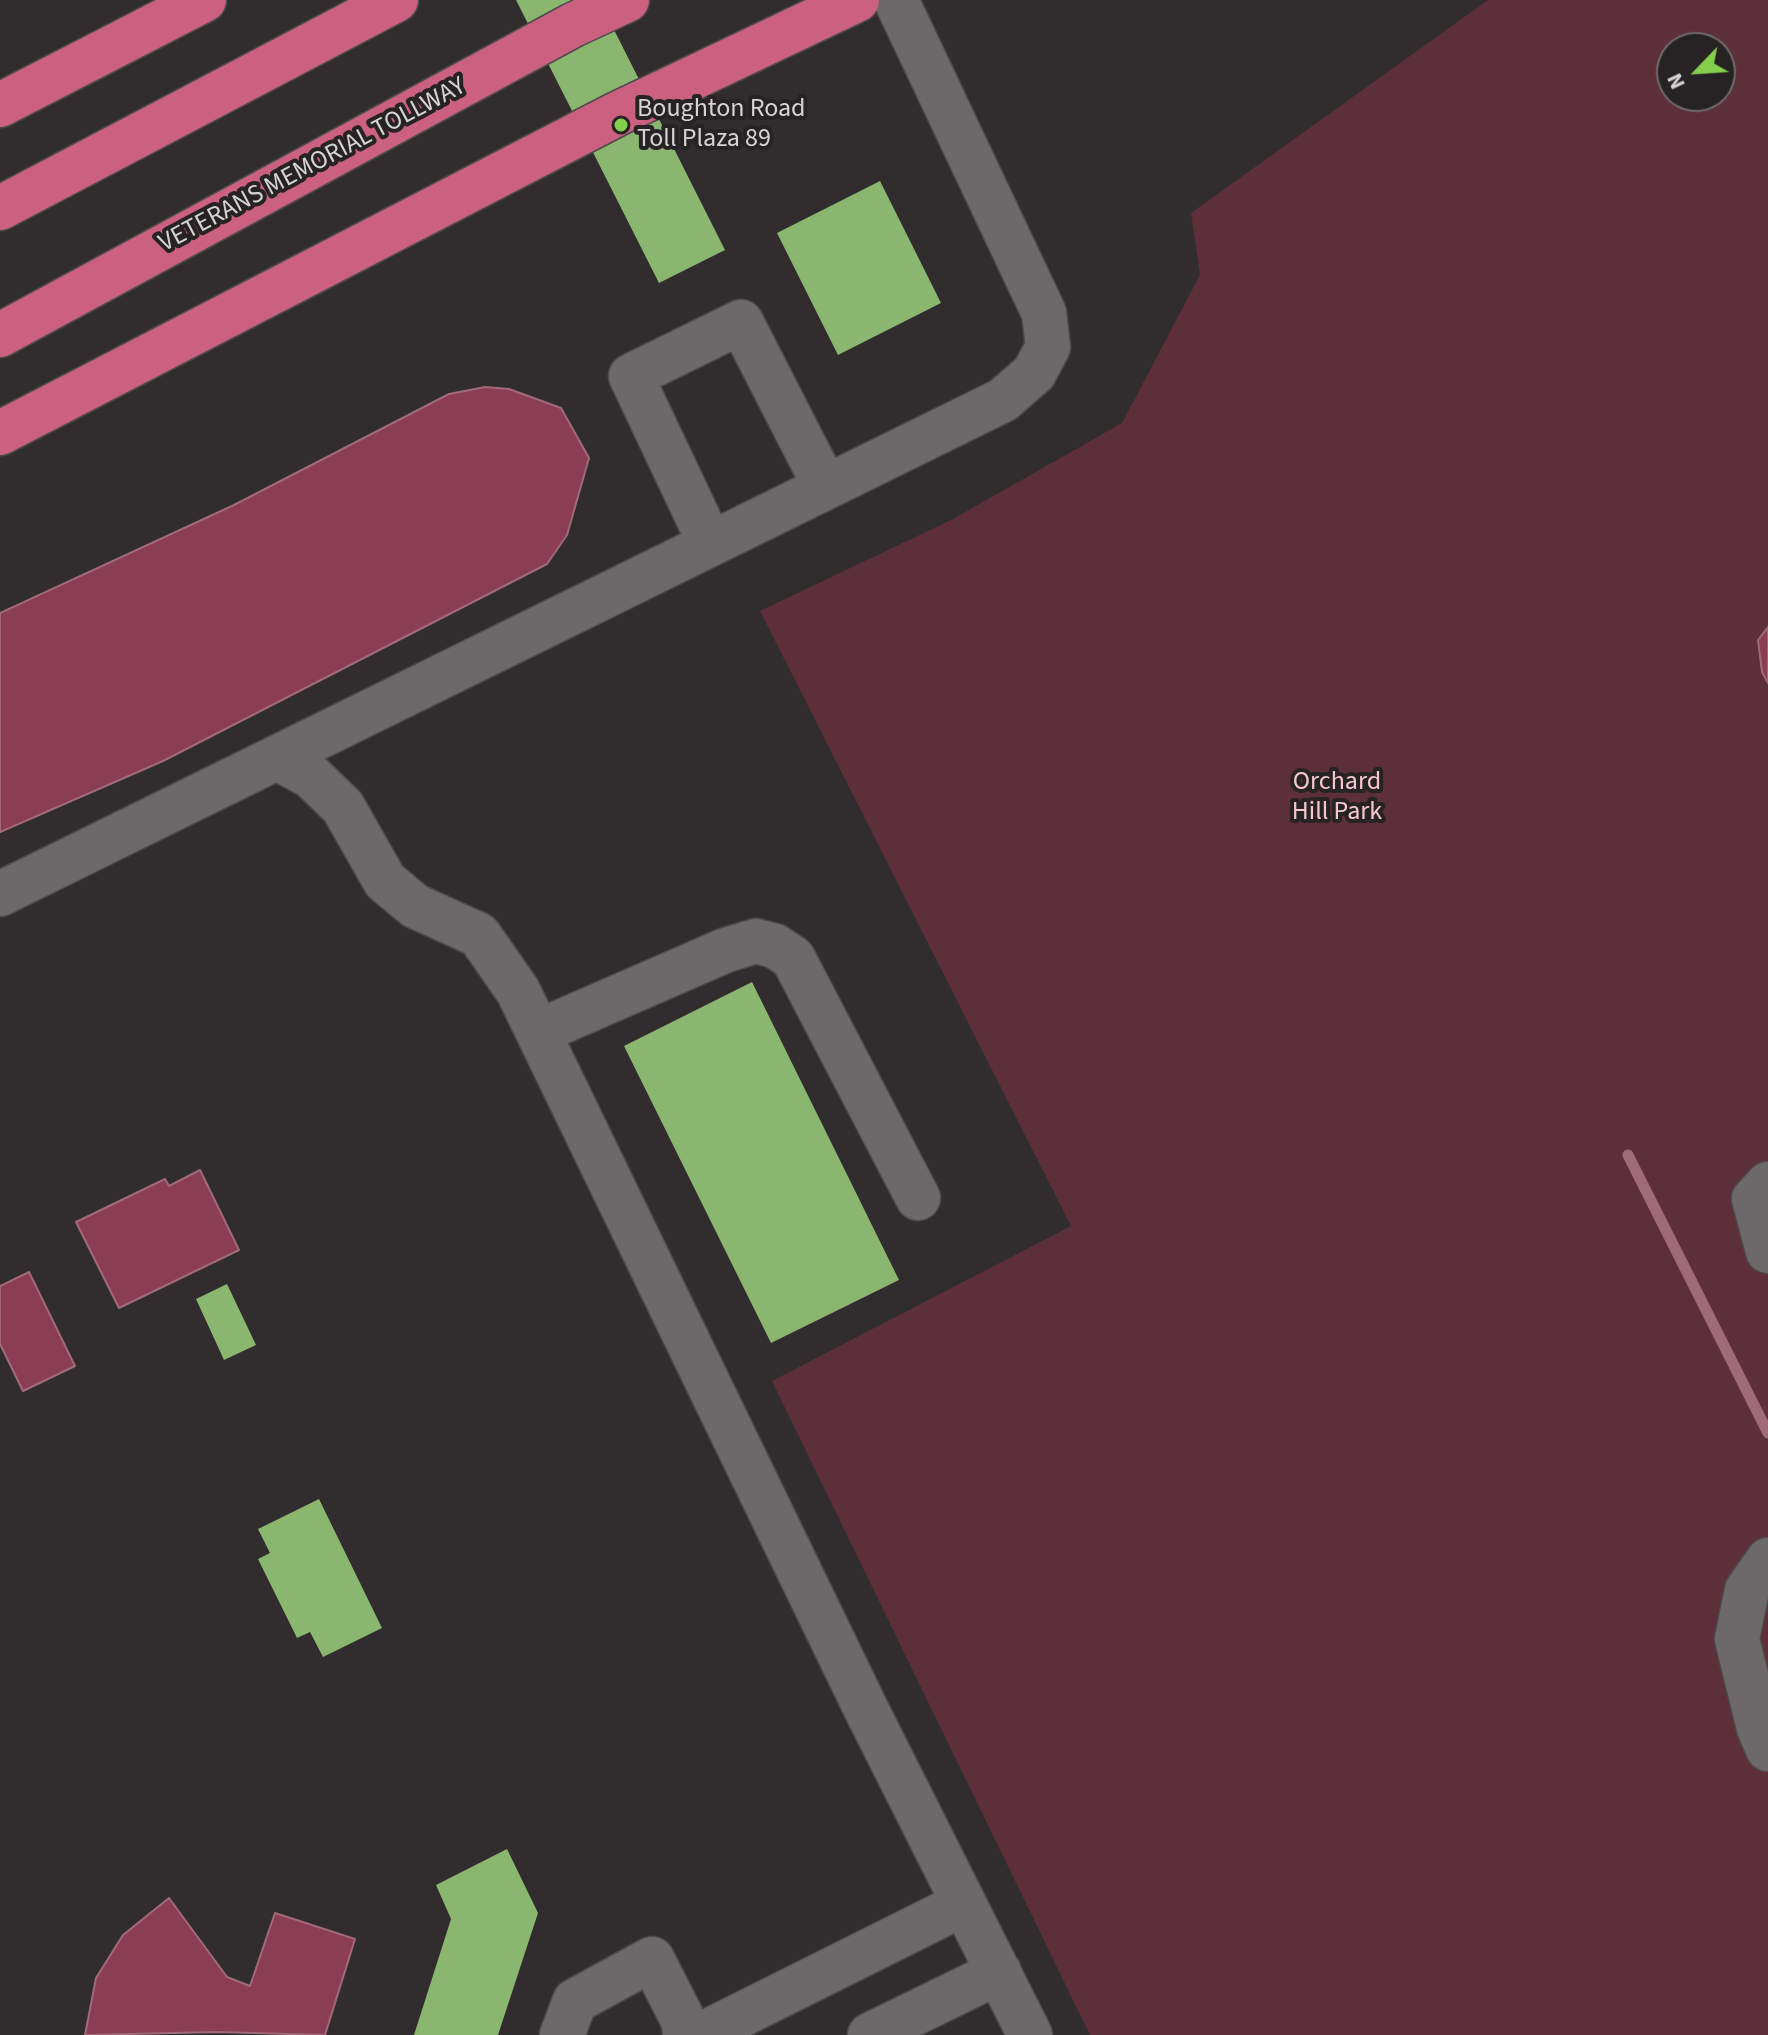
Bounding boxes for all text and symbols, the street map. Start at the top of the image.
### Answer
north arrow [1656,32,1736,112]
text: N [1658,68,1694,95]
street label: VETERANS MEMORIAL TOLLWAY [154,72,472,260]
place label: Boughton Road Toll Plaza 89 [637,94,806,156]
marker: Boughton Road Toll Plaza 89 [612,116,630,134]
park label: Orchard Hill Park [1292,767,1382,828]

